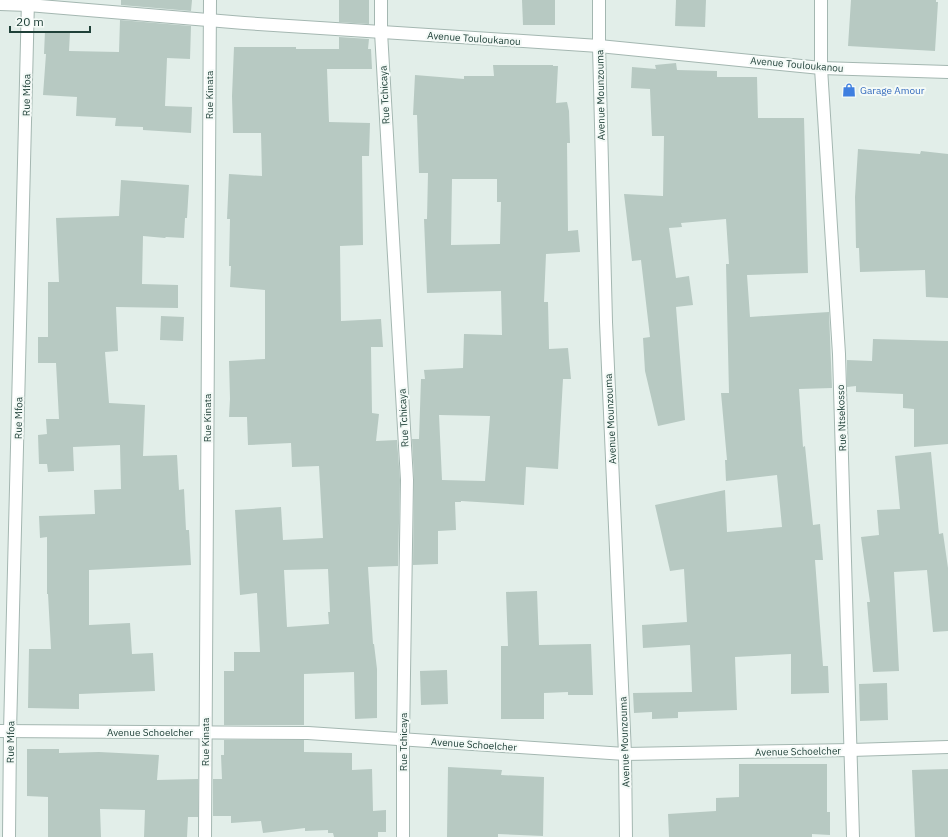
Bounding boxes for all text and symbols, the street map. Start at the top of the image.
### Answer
scale bar [10,8,90,34]
text: 20 m [16,14,44,29]
street label: Avenue Touloukanou [427,29,521,48]
street label: Avenue Mounzouma [593,49,608,140]
street label: Avenue Touloukanou [750,54,844,75]
street label: Rue Tchicaya [376,65,393,125]
street label: Rue Kinata [203,70,216,119]
street label: Rue Mfoa [20,73,33,116]
shop icon: Garage Amour [841,82,857,98]
place label: Garage Amour [860,84,925,97]
street label: Avenue Mounzouma [602,373,619,465]
street label: Rue Ntsekosso [834,384,849,452]
street label: Rue Tchicaya [395,388,412,448]
street label: Rue Kinata [201,393,214,442]
street label: Rue Mfoa [12,396,25,439]
street label: Avenue Mounzouma [616,696,633,788]
street label: Rue Tchicaya [397,712,410,771]
street label: Rue Kinata [199,717,212,766]
street label: Rue Mfoa [4,720,17,763]
street label: Avenue Schoelcher [107,726,193,739]
street label: Avenue Schoelcher [431,735,518,754]
street label: Avenue Schoelcher [755,744,841,759]

